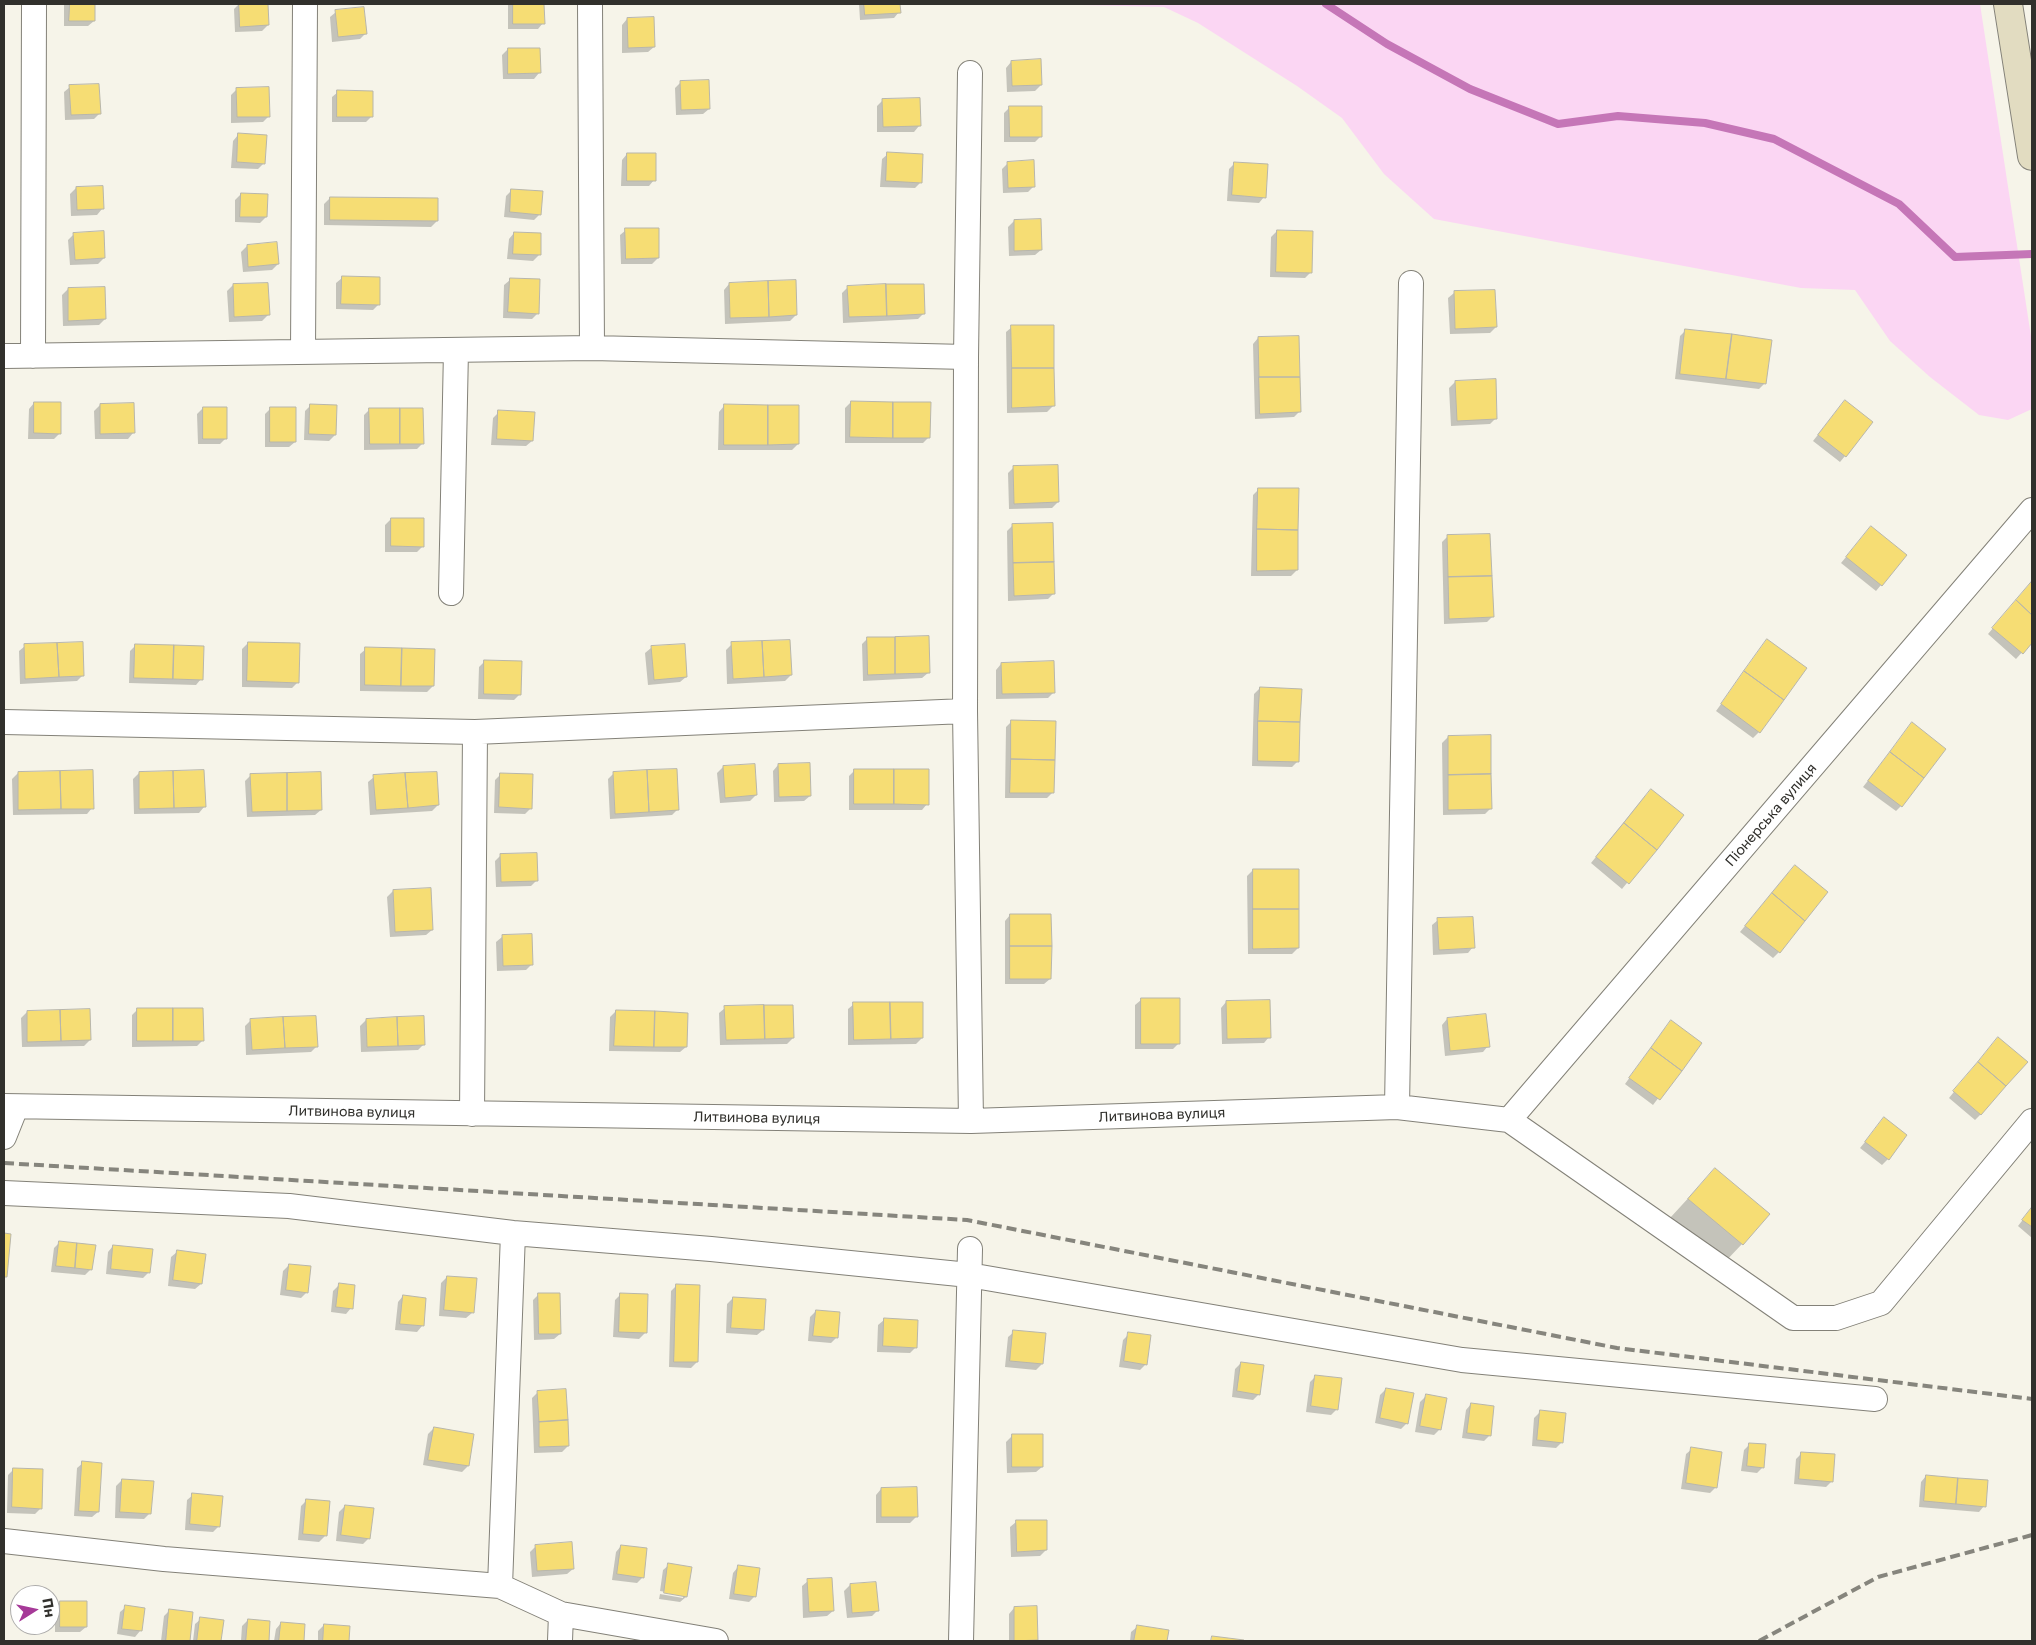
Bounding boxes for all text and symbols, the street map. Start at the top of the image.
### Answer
street label: Піонерська вулиця [1722,760,1820,870]
street label: Литвинова вулиця [288,1102,416,1122]
street label: Литвинова вулиця [1098,1104,1226,1126]
street label: Литвинова вулиця [693,1108,821,1128]
north arrow [10,1585,60,1635]
text: Пн [39,1597,59,1618]

